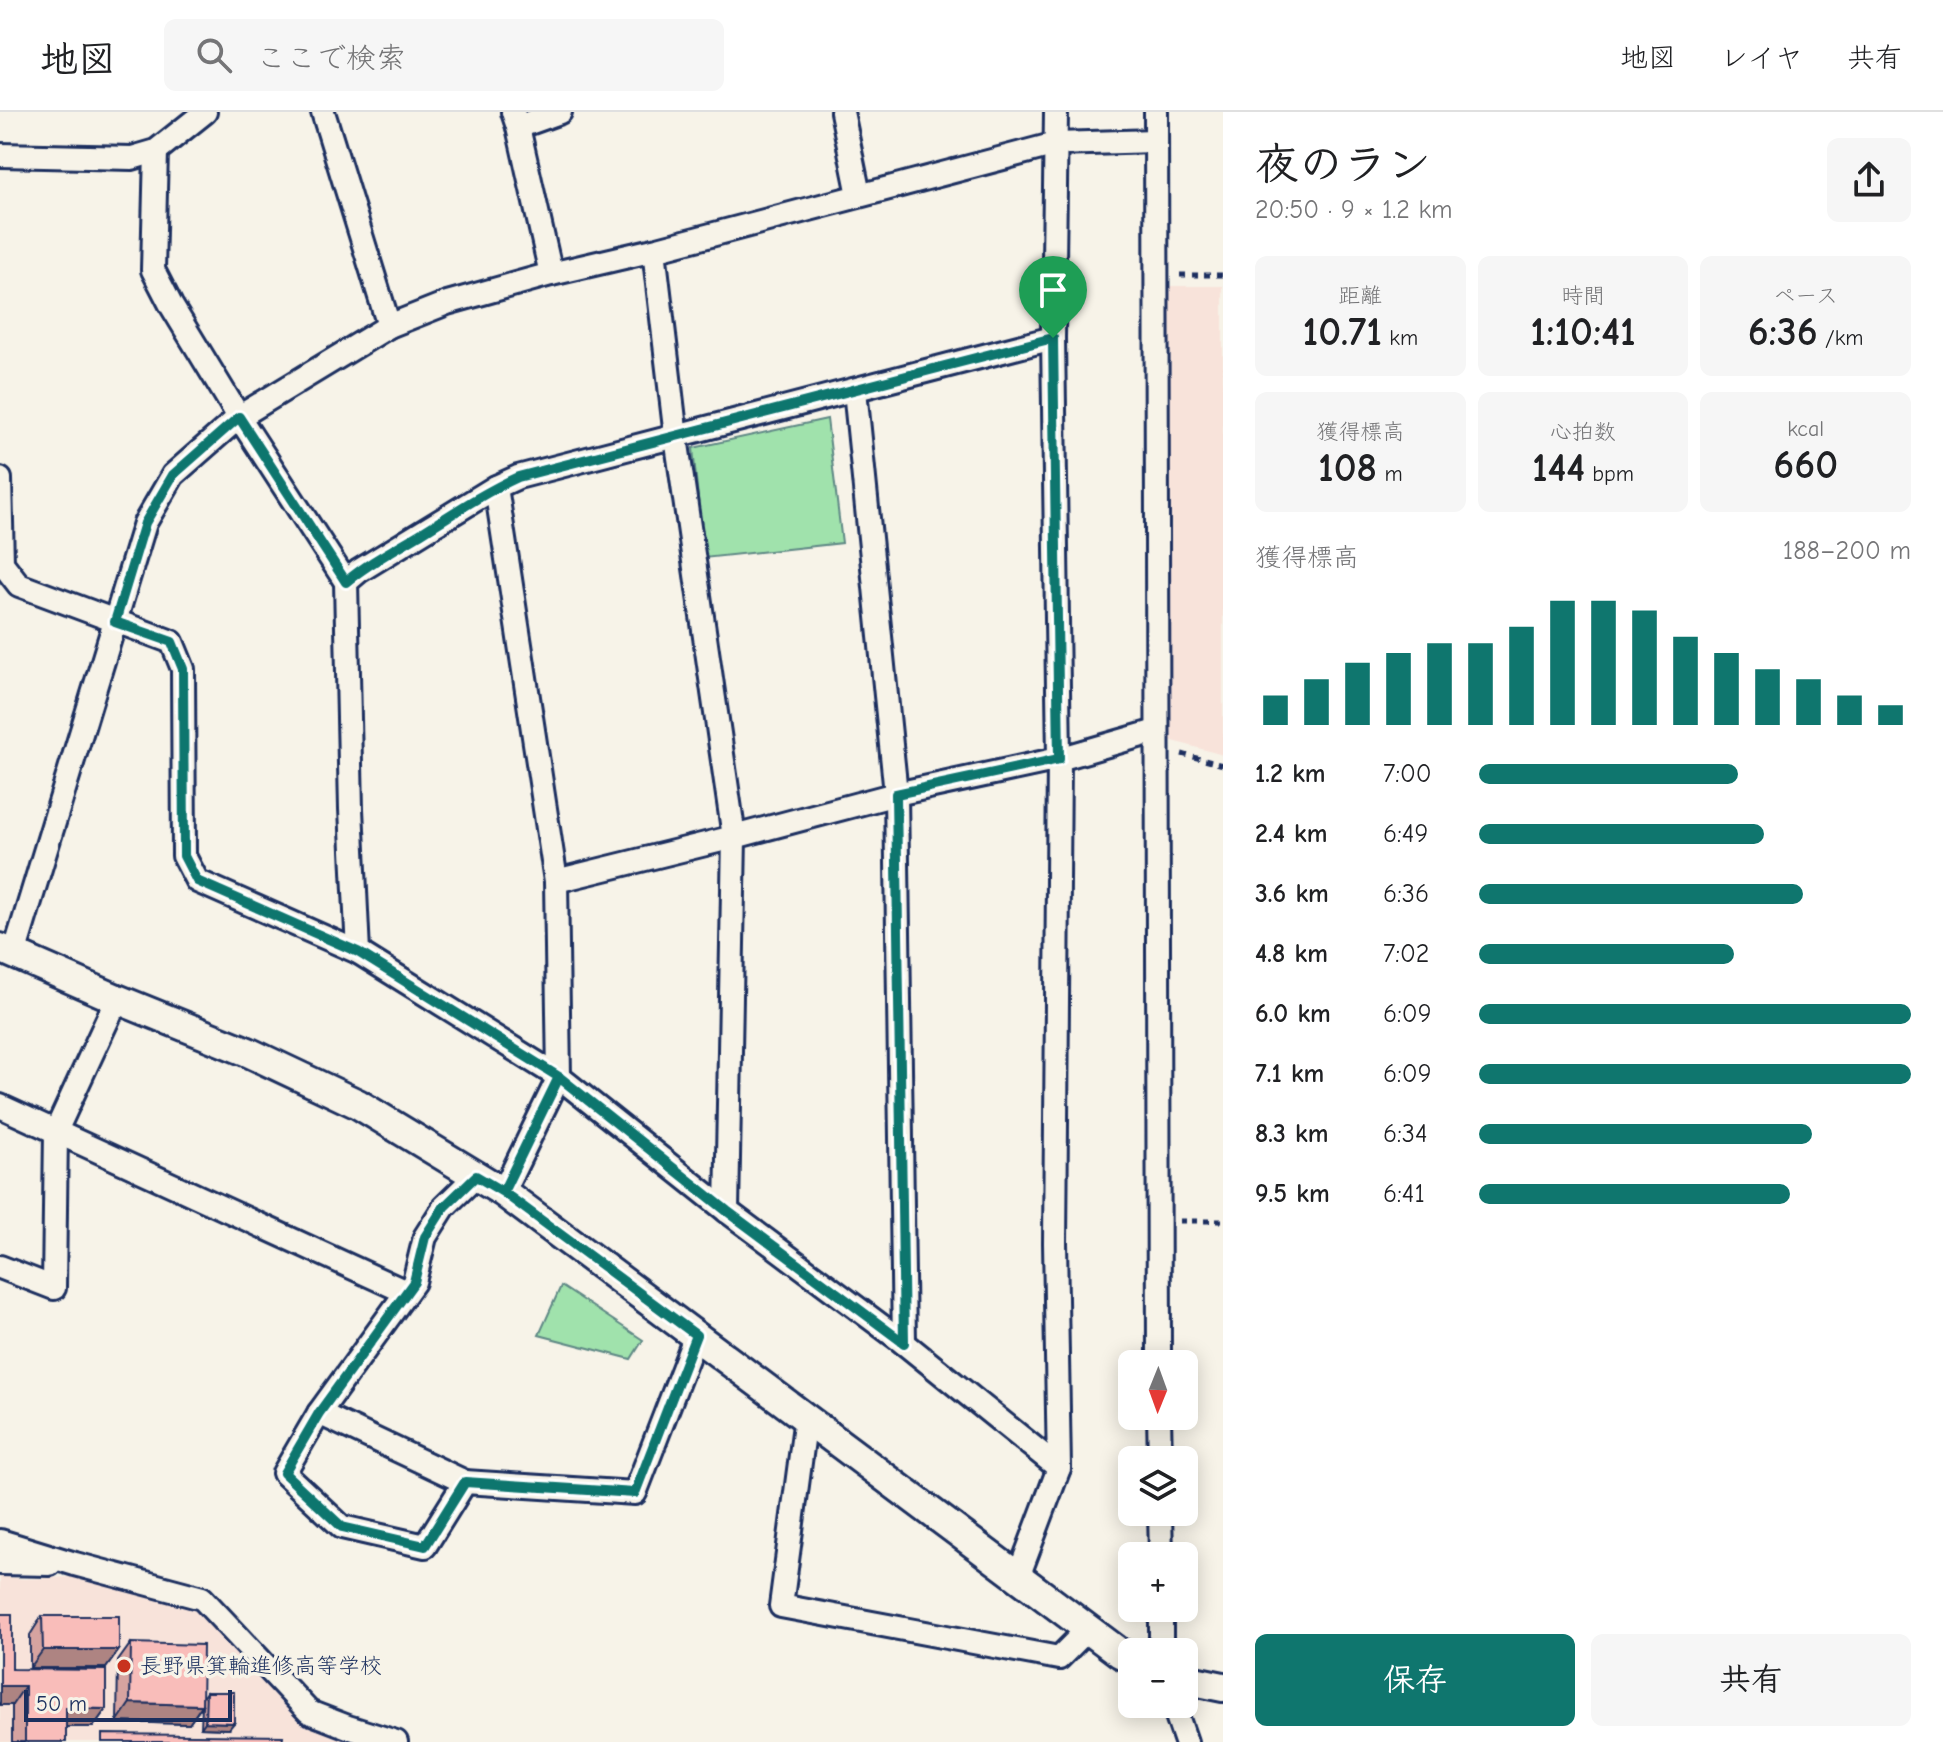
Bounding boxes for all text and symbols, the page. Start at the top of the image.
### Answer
search box [164,19,724,91]
icon: search [192,33,236,77]
text: 地図 [40,38,116,82]
text: ここで検索 [256,41,406,76]
text: 地図 [1620,42,1676,74]
text: レイヤ [1720,42,1803,74]
text: 共有 [1847,42,1903,74]
button: share [1827,138,1911,222]
text: 夜のラン [1255,139,1431,190]
text: 20:50 · 9 × 1.2 km [1255,195,1453,225]
pin [1019,256,1087,338]
icon: arrive [1031,268,1075,312]
text: 距離 [1338,283,1382,309]
text: 時間 [1561,283,1605,309]
text: ペース [1773,283,1838,309]
text: 10.71 [1302,309,1382,355]
text: 1:10:41 [1530,309,1636,355]
text: 6:36 [1748,309,1818,355]
text: km [1382,325,1418,351]
text: /km [1818,325,1863,351]
text: kcal [1787,416,1824,442]
text: 獲得標高 [1316,419,1404,445]
text: 心拍数 [1550,419,1616,445]
text: 660 [1773,442,1838,488]
text: 108 [1318,445,1377,491]
text: 144 [1532,445,1585,491]
text: m [1377,461,1403,487]
text: bpm [1585,461,1634,487]
text: 188–200 m [1783,536,1911,566]
text: 獲得標高 [1255,543,1359,573]
text: 1.2 km [1255,759,1326,789]
text: 7:00 [1383,759,1432,789]
text: 2.4 km [1255,819,1327,849]
text: 6:49 [1383,819,1428,849]
text: 3.6 km [1255,879,1329,909]
text: 6:36 [1383,879,1429,909]
text: 4.8 km [1255,939,1328,969]
text: 7:02 [1383,939,1429,969]
text: 6.0 km [1255,999,1331,1029]
text: 6:09 [1383,999,1431,1029]
text: 7.1 km [1255,1059,1324,1089]
text: 6:09 [1383,1059,1431,1089]
text: 8.3 km [1255,1119,1328,1149]
text: 6:34 [1383,1119,1428,1149]
text: 9.5 km [1255,1179,1330,1209]
text: 6:41 [1383,1179,1425,1209]
north arrow [1118,1350,1198,1430]
map controls [1118,1350,1198,1718]
button: layers [1118,1446,1198,1526]
button: + [1118,1542,1198,1622]
button: 保存 [1255,1634,1575,1726]
button: 共有 [1591,1634,1911,1726]
button: − [1118,1638,1198,1718]
place label: 長野県箕輪進修高等学校 [140,1653,382,1679]
marker: 長野県箕輪進修高等学校 [115,1657,133,1675]
scale bar [24,1686,232,1722]
text: 50 m [36,1691,87,1717]

